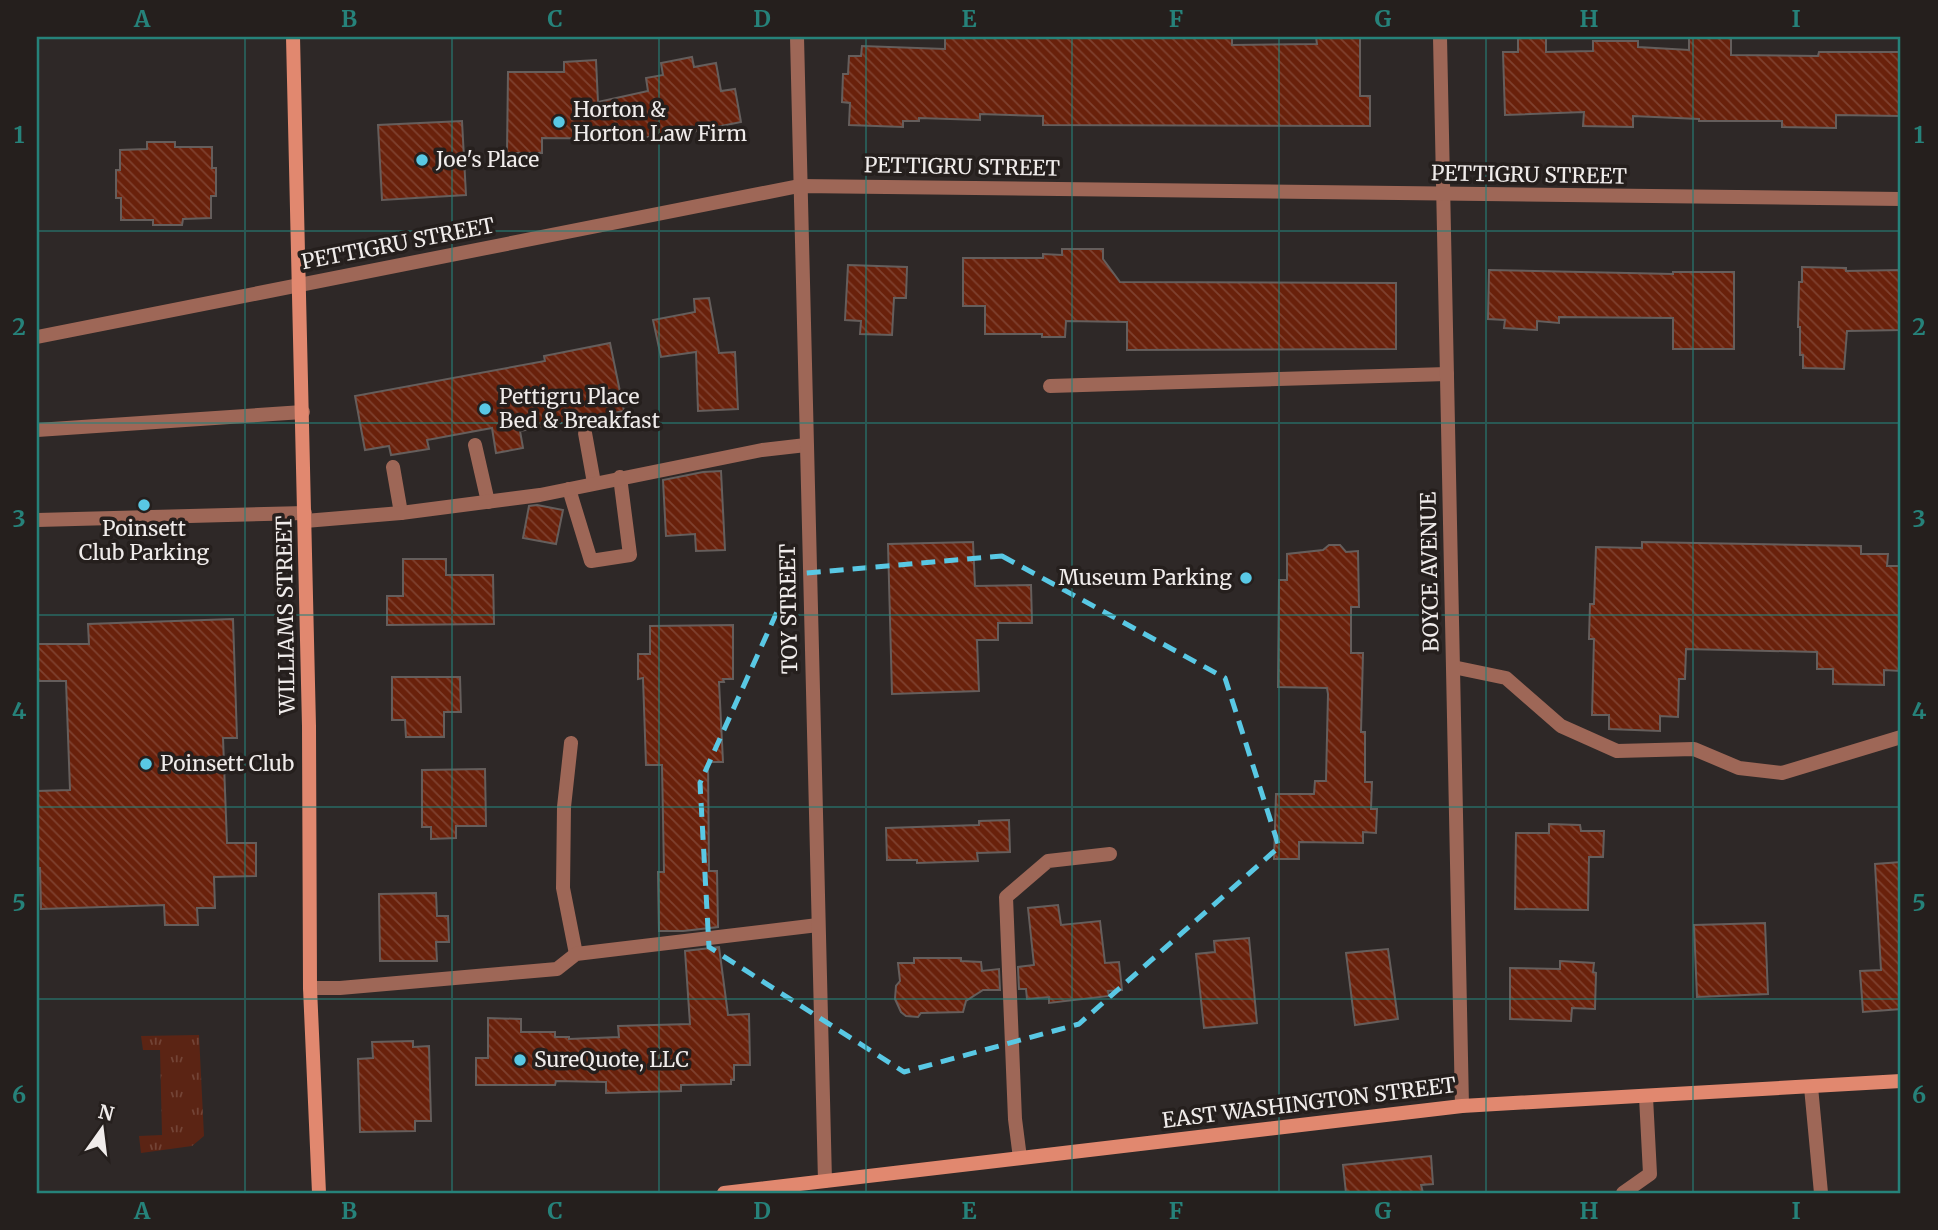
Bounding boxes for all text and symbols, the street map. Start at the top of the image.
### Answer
text: A [133,4,151,33]
text: B [341,4,357,33]
text: C [547,4,563,33]
text: D [753,4,771,33]
text: E [961,4,977,33]
text: F [1169,4,1183,33]
text: G [1375,4,1392,33]
text: H [1580,4,1599,33]
text: I [1791,4,1801,33]
place label: Horton & Horton Law Firm [573,96,747,147]
marker: Horton & Horton Law Firm [551,114,567,130]
text: 1 [14,120,25,149]
text: 1 [1914,120,1925,149]
place label: Joe's Place [435,146,539,173]
street label: PETTIGRU STREET [864,151,1061,182]
marker: Joe's Place [414,152,430,168]
street label: PETTIGRU STREET [1431,159,1628,190]
street label: PETTIGRU STREET [299,211,497,275]
text: 2 [12,312,26,341]
text: 2 [1912,312,1926,341]
place label: Pettigru Place Bed & Breakfast [499,383,660,434]
marker: Pettigru Place Bed & Breakfast [477,401,493,417]
street label: BOYCE AVENUE [1415,491,1444,652]
marker: Poinsett Club Parking [136,497,152,513]
text: 3 [12,504,26,533]
text: 3 [1912,504,1926,533]
place label: Poinsett Club Parking [79,515,209,566]
street label: WILLIAMS STREET [270,515,301,716]
street label: TOY STREET [774,543,803,674]
place label: Museum Parking [1058,564,1232,591]
marker: Museum Parking [1238,570,1254,586]
text: 4 [12,696,27,725]
text: 4 [1912,696,1927,725]
place label: Poinsett Club [160,750,294,777]
marker: Poinsett Club [138,756,154,772]
text: 5 [12,888,26,917]
text: 5 [1912,888,1926,917]
place label: SureQuote, LLC [534,1046,689,1073]
marker: SureQuote, LLC [512,1052,528,1068]
street label: EAST WASHINGTON STREET [1160,1071,1458,1134]
text: 6 [12,1080,26,1109]
text: 6 [1912,1080,1926,1109]
north arrow [66,1094,136,1164]
text: N [96,1099,116,1126]
text: A [133,1196,151,1225]
text: B [341,1196,357,1225]
text: C [547,1196,563,1225]
text: D [753,1196,771,1225]
text: E [961,1196,977,1225]
text: F [1169,1196,1183,1225]
text: G [1375,1196,1392,1225]
text: H [1580,1196,1599,1225]
text: I [1791,1196,1801,1225]

